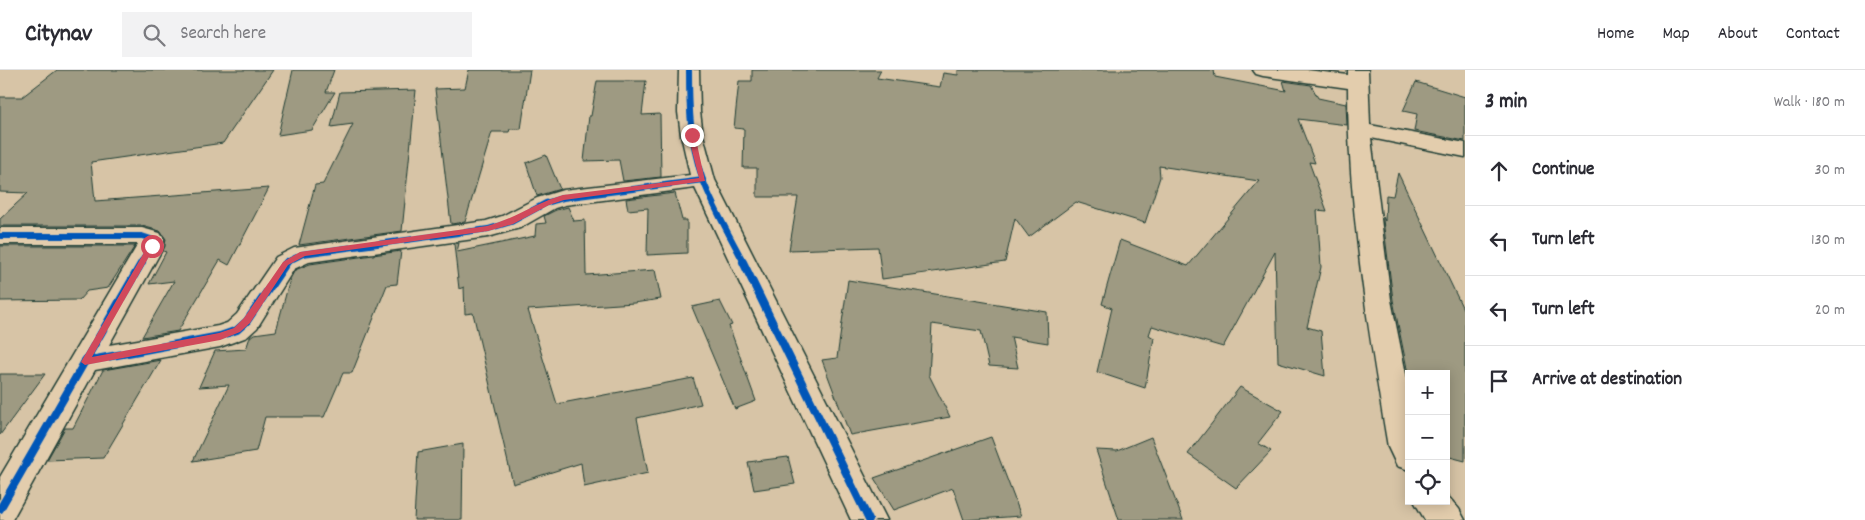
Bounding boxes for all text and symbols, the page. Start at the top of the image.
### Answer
search box [122,12,472,57]
text: Citynav [25,18,92,52]
icon: search [140,21,168,49]
text: Search here [180,21,266,48]
text: Home [1597,22,1634,47]
text: Map [1662,22,1690,47]
text: About [1718,22,1758,47]
text: Contact [1786,22,1840,47]
text: 3 min [1485,88,1527,118]
text: Walk · 180 m [1774,91,1845,114]
route end [681,124,704,147]
icon: ahead [1485,157,1513,185]
text: Continue [1532,157,1594,184]
text: 30 m [1815,159,1845,182]
icon: left [1485,227,1513,255]
text: Turn left [1532,227,1595,254]
text: 130 m [1811,229,1845,252]
route start [141,235,164,258]
icon: left [1485,297,1513,325]
text: Turn left [1532,297,1595,324]
text: 20 m [1815,299,1845,322]
icon: arrive [1485,367,1513,395]
text: Arrive at destination [1532,367,1682,394]
map controls [1405,370,1450,505]
button: + [1405,370,1450,415]
button: − [1405,415,1450,460]
button: locate [1405,460,1450,505]

